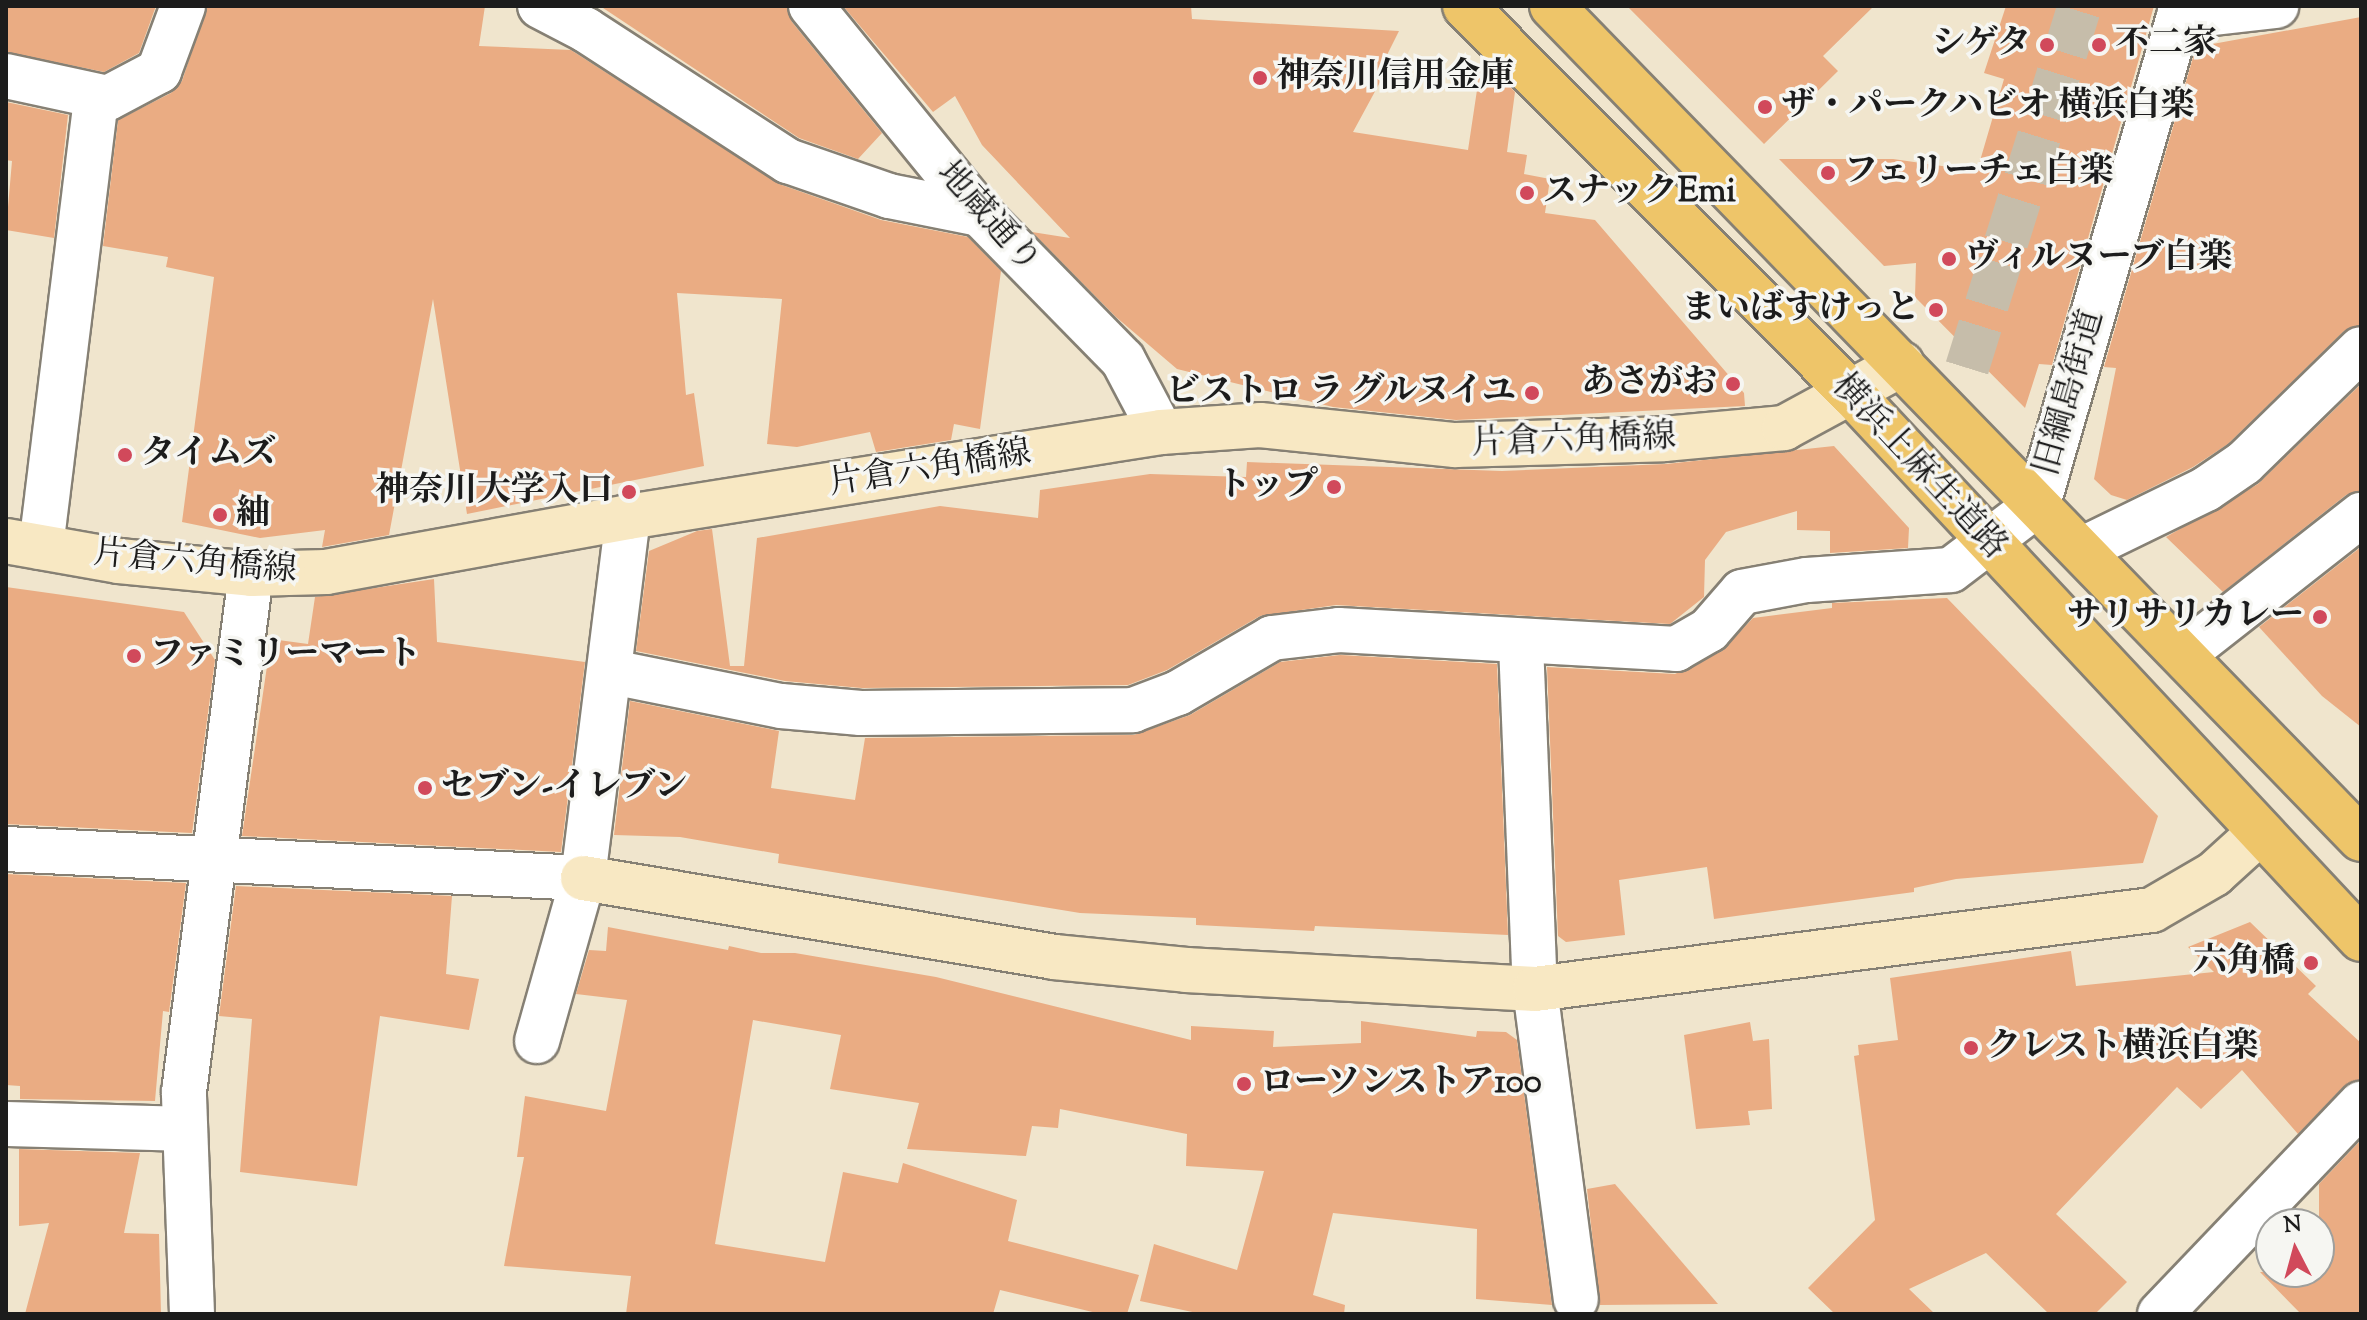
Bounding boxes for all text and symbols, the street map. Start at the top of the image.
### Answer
place label: シゲタ [1929,25,2031,65]
place label: 不二家 [2115,25,2217,65]
marker: シゲタ [2038,36,2056,54]
marker: 不二家 [2090,36,2108,54]
place label: 神奈川信用金庫 [1276,58,1514,98]
marker: 神奈川信用金庫 [1251,69,1269,87]
place label: ザ・パークハビオ 横浜白楽 [1781,87,2196,127]
marker: ザ・パークハビオ 横浜白楽 [1756,98,1774,116]
place label: フェリーチェ白楽 [1844,153,2116,193]
street label: 地蔵通り [927,154,1049,282]
marker: フェリーチェ白楽 [1819,164,1837,182]
place label: スナックEmi [1543,173,1737,213]
marker: スナックEmi [1518,184,1536,202]
place label: ヴィルヌーブ白楽 [1965,239,2237,279]
marker: ヴィルヌーブ白楽 [1940,250,1958,268]
place label: まいばすけっと [1682,290,1920,330]
marker: まいばすけっと [1927,301,1945,319]
street label: 旧綱島街道 [2027,306,2113,480]
place label: あさがお [1581,364,1717,404]
street label: 横浜上麻生道路 [1823,366,2015,568]
place label: ビストロ ラ グルヌイユ [1162,373,1516,413]
marker: あさがお [1724,375,1742,393]
marker: ビストロ ラ グルヌイユ [1523,384,1541,402]
street label: 片倉六角橋線 [1471,417,1677,465]
street label: 片倉六角橋線 [826,433,1034,505]
place label: タイムズ [141,435,277,475]
marker: タイムズ [116,446,134,464]
place label: トップ [1216,467,1318,507]
place label: 神奈川大学入口 [375,472,613,512]
marker: トップ [1325,478,1343,496]
marker: 神奈川大学入口 [620,483,638,501]
place label: 紬 [236,495,270,535]
marker: 紬 [211,506,229,524]
street label: 片倉六角橋線 [92,534,298,592]
place label: サリサリカレー [2066,597,2304,637]
marker: サリサリカレー [2311,608,2329,626]
place label: ファミリーマート [150,636,422,676]
marker: ファミリーマート [125,647,143,665]
place label: セブン-イレブン [441,768,691,808]
marker: セブン-イレブン [416,779,434,797]
place label: 六角橋 [2193,943,2295,983]
marker: 六角橋 [2302,954,2320,972]
place label: クレスト横浜白楽 [1987,1028,2259,1068]
marker: クレスト横浜白楽 [1962,1039,1980,1057]
place label: ローソンストア100 [1260,1064,1545,1104]
marker: ローソンストア100 [1235,1075,1253,1093]
north arrow [2255,1208,2335,1288]
text: N [2282,1209,2303,1243]

